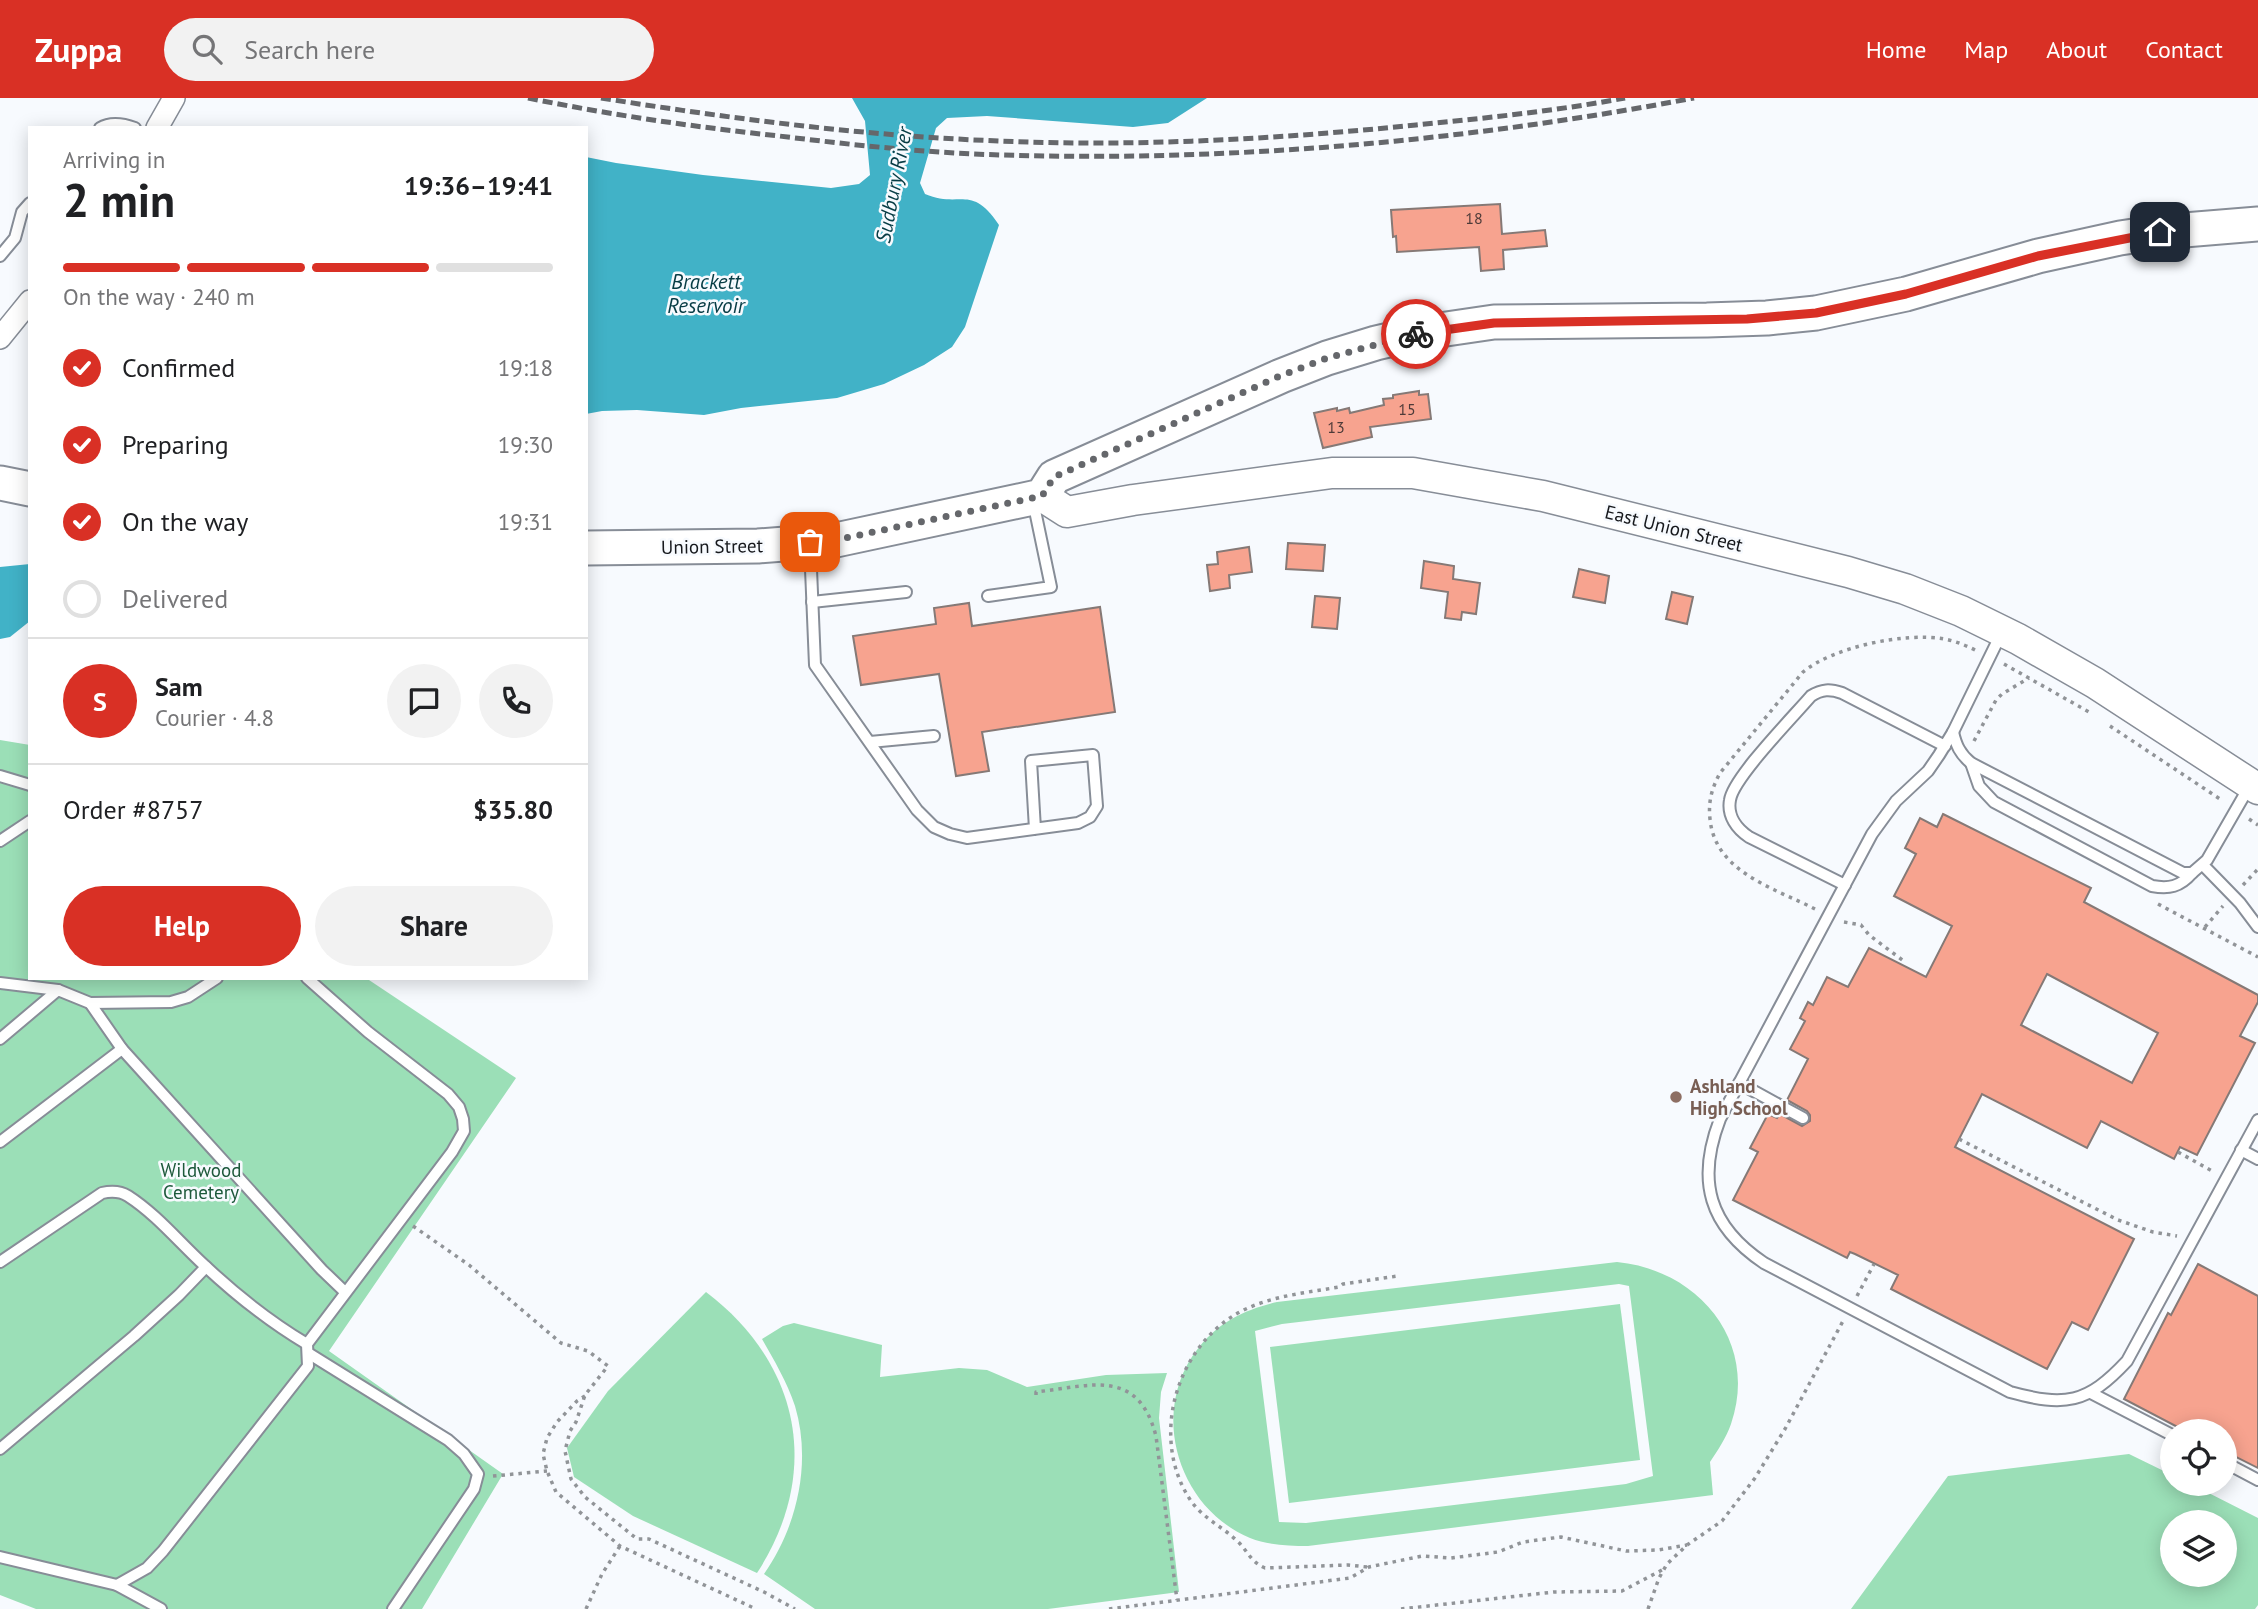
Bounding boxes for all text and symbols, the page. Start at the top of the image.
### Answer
search box [164,18,654,81]
text: Zuppa [35,28,122,71]
icon: search [188,30,226,68]
text: Search here [244,33,375,66]
text: Home [1866,34,1926,65]
text: Map [1964,34,2008,65]
text: About [2046,34,2107,65]
text: Contact [2145,34,2223,65]
water label: Sudbury River [869,123,918,245]
text: Arriving in [63,145,165,174]
text: 19:36–19:41 [404,169,553,202]
text: 2 min [63,170,175,230]
pin [2130,202,2190,262]
house number: 18 [1465,208,1483,228]
icon: home [2141,213,2179,251]
water label: Brackett Reservoir [667,268,747,319]
text: On the way · 240 m [63,282,255,311]
courier [1381,299,1451,369]
icon: bike [1397,315,1435,353]
icon: check [63,349,101,387]
text: Confirmed [122,351,235,384]
text: 19:18 [498,353,553,382]
house number: 15 [1398,399,1416,419]
house number: 13 [1327,417,1345,437]
icon: check [63,426,101,464]
text: Preparing [122,428,229,461]
text: 19:30 [498,430,553,459]
street label: East Union Street [1603,499,1746,557]
icon: check [63,503,101,541]
text: On the way [122,505,248,538]
text: 19:31 [498,507,553,536]
pin [780,512,840,572]
icon: bag [791,523,829,561]
street label: Union Street [661,533,764,559]
text: Delivered [122,582,228,615]
button: chat [387,664,461,738]
button: phone [479,664,553,738]
text: Sam [155,670,203,703]
text: S [93,685,107,718]
text: Courier · 4.8 [155,703,274,732]
text: Order #8757 [63,793,203,826]
text: $35.80 [473,793,553,826]
button: Help [63,886,301,966]
button: Share [315,886,553,966]
place label: Ashland High School [1690,1074,1788,1120]
marker: Ashland High School [1668,1089,1684,1105]
park label: Wildwood Cemetery [161,1158,241,1204]
map controls [2160,1419,2237,1587]
button: locate [2160,1419,2237,1496]
button: layers [2160,1510,2237,1587]

